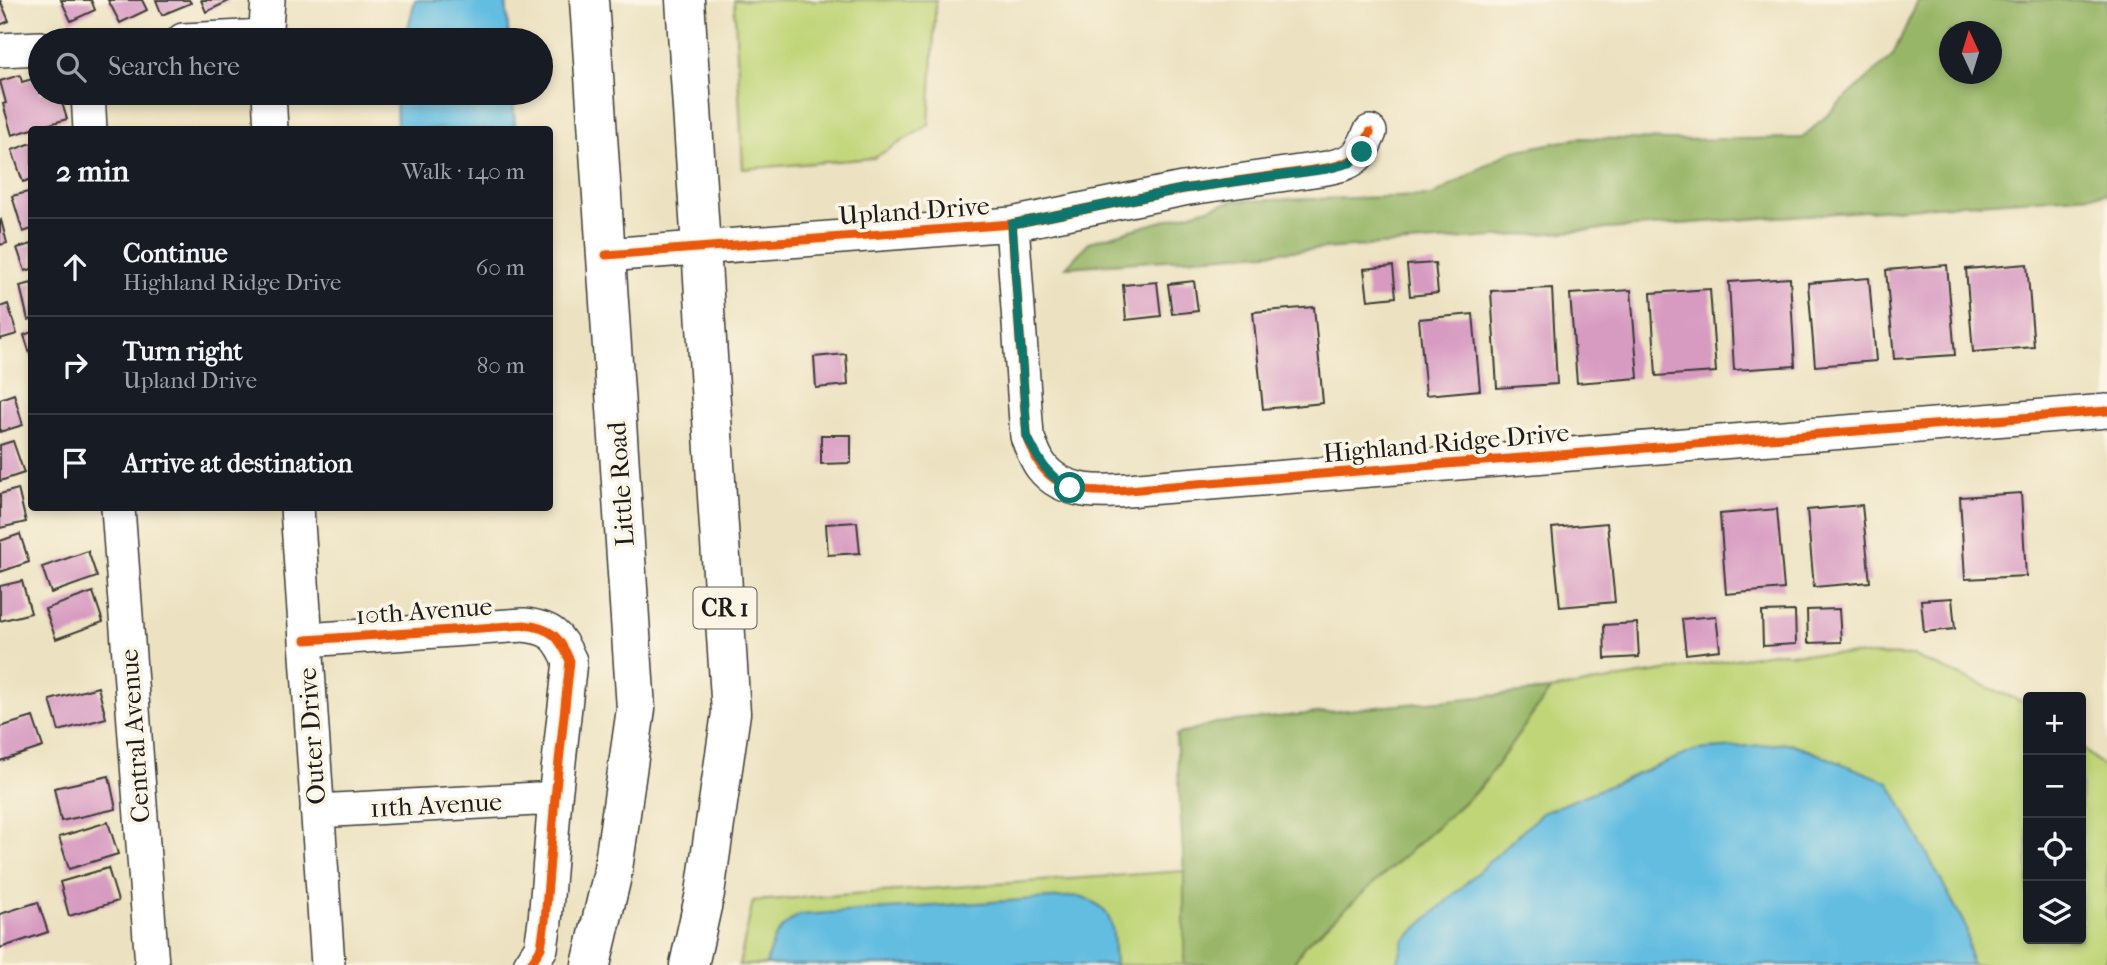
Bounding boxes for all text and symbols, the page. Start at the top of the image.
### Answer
north arrow [1939,21,2002,84]
search box [28,28,553,105]
icon: search [52,48,90,86]
text: Search here [108,51,240,82]
route end [1346,136,1377,167]
text: 2 min [56,154,129,189]
text: Walk · 140 m [402,158,525,185]
street label: Upland Drive [837,190,991,232]
text: Continue [123,238,228,269]
icon: ahead [56,248,94,286]
text: 60 m [476,254,525,281]
text: Highland Ridge Drive [123,269,341,296]
text: Turn right [123,336,243,367]
icon: right [56,346,94,384]
text: 80 m [477,352,525,379]
text: Upland Drive [123,367,257,394]
street label: Highland Ridge Drive [1322,417,1570,469]
street label: Little Road [601,420,641,547]
icon: arrive [56,444,94,482]
text: Arrive at destination [123,448,353,479]
route start [1054,472,1085,503]
road number: CR 1 [694,588,756,628]
street label: 10th Avenue [355,591,493,631]
street label: Central Avenue [113,648,157,824]
street label: Outer Drive [292,666,332,806]
map controls [2023,692,2086,944]
button: + [2023,692,2086,755]
button: − [2023,755,2086,818]
street label: 11th Avenue [369,786,503,824]
button: locate [2023,818,2086,881]
button: layers [2023,881,2086,944]

